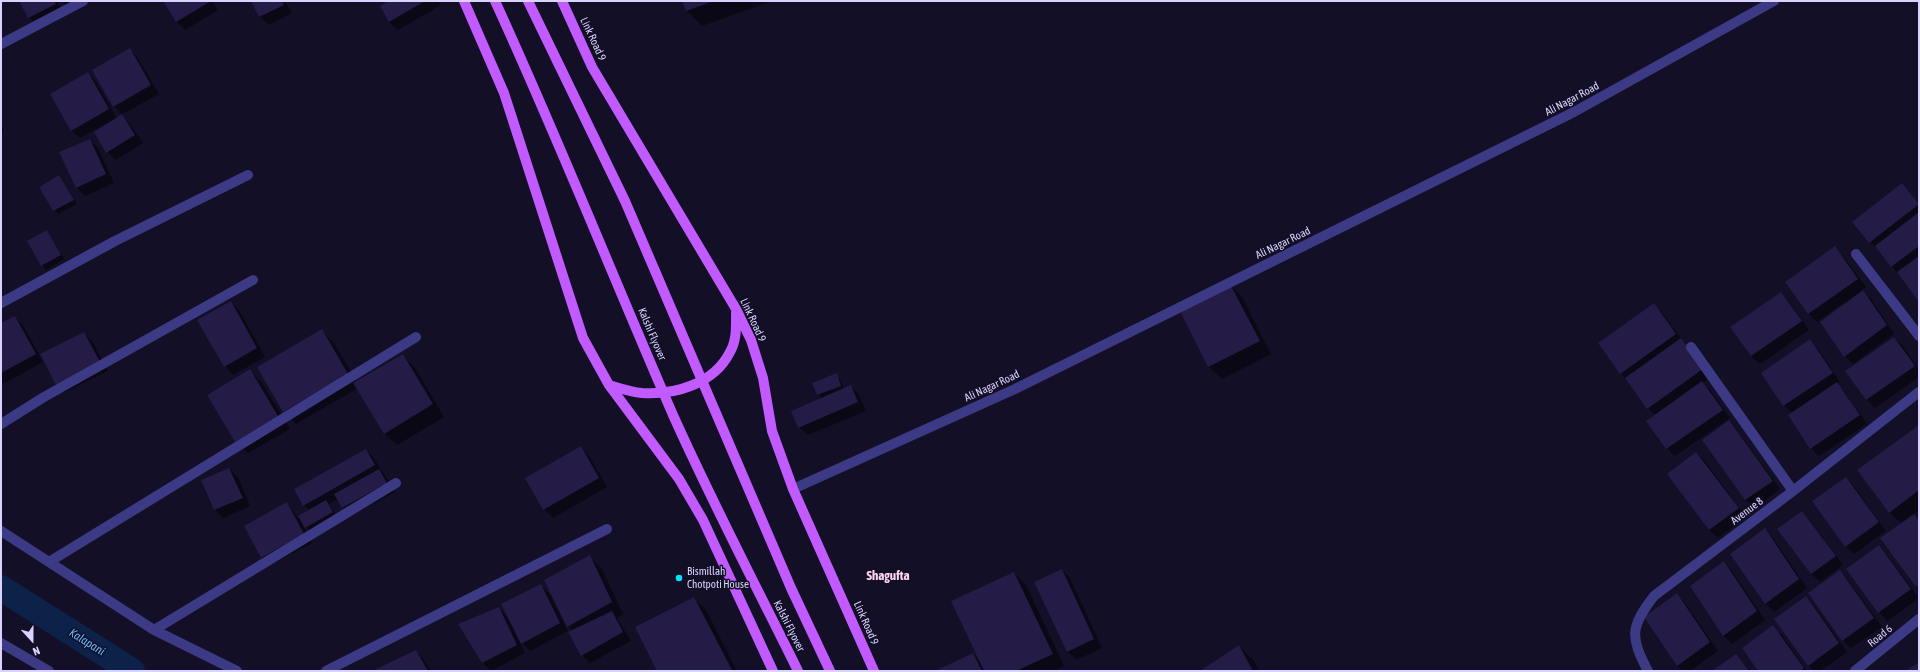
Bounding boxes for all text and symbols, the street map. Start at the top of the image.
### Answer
street label: Link Road 9 [577,15,609,63]
street label: Ali Nagar Road [1543,79,1601,119]
street label: Ali Nagar Road [1253,224,1313,262]
street label: Link Road 9 [737,296,769,344]
street label: Kalshi Flyover [635,306,669,362]
street label: Ali Nagar Road [962,367,1022,405]
street label: Avenue 8 [1728,495,1766,527]
place label: Bismillah Chotpoti House [687,565,749,591]
district label: Shagufta [866,568,910,584]
marker: Bismillah Chotpoti House [674,573,684,583]
street label: Kalshi Flyover [770,598,808,654]
street label: Link Road 9 [851,599,881,647]
north arrow [12,620,52,660]
street label: Road 6 [1865,622,1895,650]
water label: Kalapani [66,625,108,659]
text: N [31,644,41,658]

